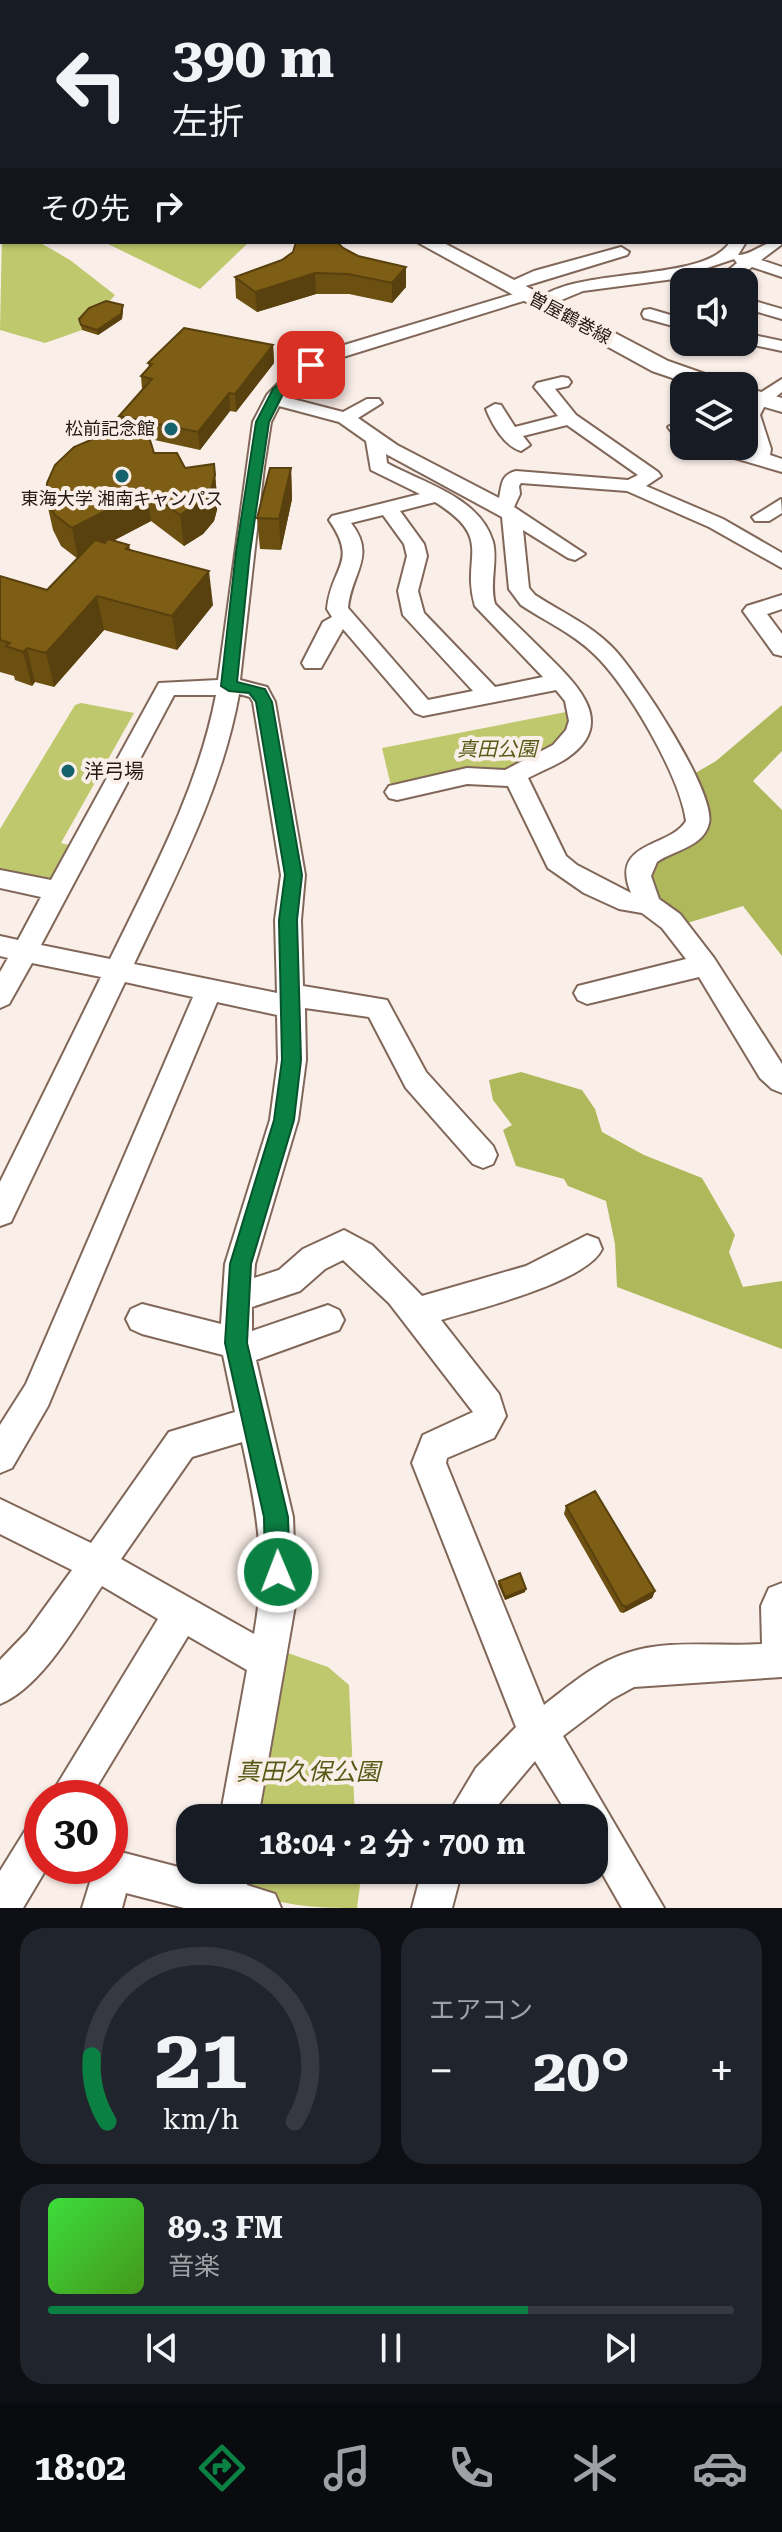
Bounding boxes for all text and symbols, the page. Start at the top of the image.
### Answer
text: 390 m [172,25,334,91]
icon: left [40,32,144,136]
text: 左折 [172,101,244,143]
icon: right [146,184,190,228]
text: その先 [40,191,130,226]
map controls [670,268,758,460]
button: sound [670,268,758,356]
street label: 曽屋鶴巻線 [526,287,615,348]
pin [277,331,345,399]
icon: arrive [289,343,333,387]
button: layers [670,372,758,460]
place label: 松前記念館 [65,418,155,439]
marker: 松前記念館 [162,420,180,438]
marker: 東海大学 湘南キャンパス [113,467,131,485]
place label: 東海大学 湘南キャンパス [21,488,223,509]
park label: 真田公園 [457,737,540,761]
place label: 洋弓場 [84,759,144,783]
marker: 洋弓場 [59,762,77,780]
position arrow [236,1530,320,1614]
park label: 真田久保公園 [236,1758,383,1786]
speed limit sign: 30 [24,1780,128,1884]
text: 18:04 · 2 分 · 700 m [259,1826,525,1861]
text: エアコン [429,1995,533,2025]
text: 21 [154,2011,247,2108]
text: 20° [533,2035,630,2106]
text: − [429,2045,454,2097]
text: + [709,2045,734,2097]
text: km/h [162,2102,239,2136]
text: 89.3 FM [168,2210,283,2245]
text: 音楽 [168,2251,220,2281]
icon: previous [140,2326,184,2370]
icon: pause [369,2326,413,2370]
icon: next [598,2326,642,2370]
icon: directions [194,2440,250,2496]
icon: music [319,2440,375,2496]
icon: phone [443,2440,499,2496]
icon: climate [567,2440,623,2496]
icon: car [692,2440,748,2496]
text: 18:02 [34,2447,126,2489]

